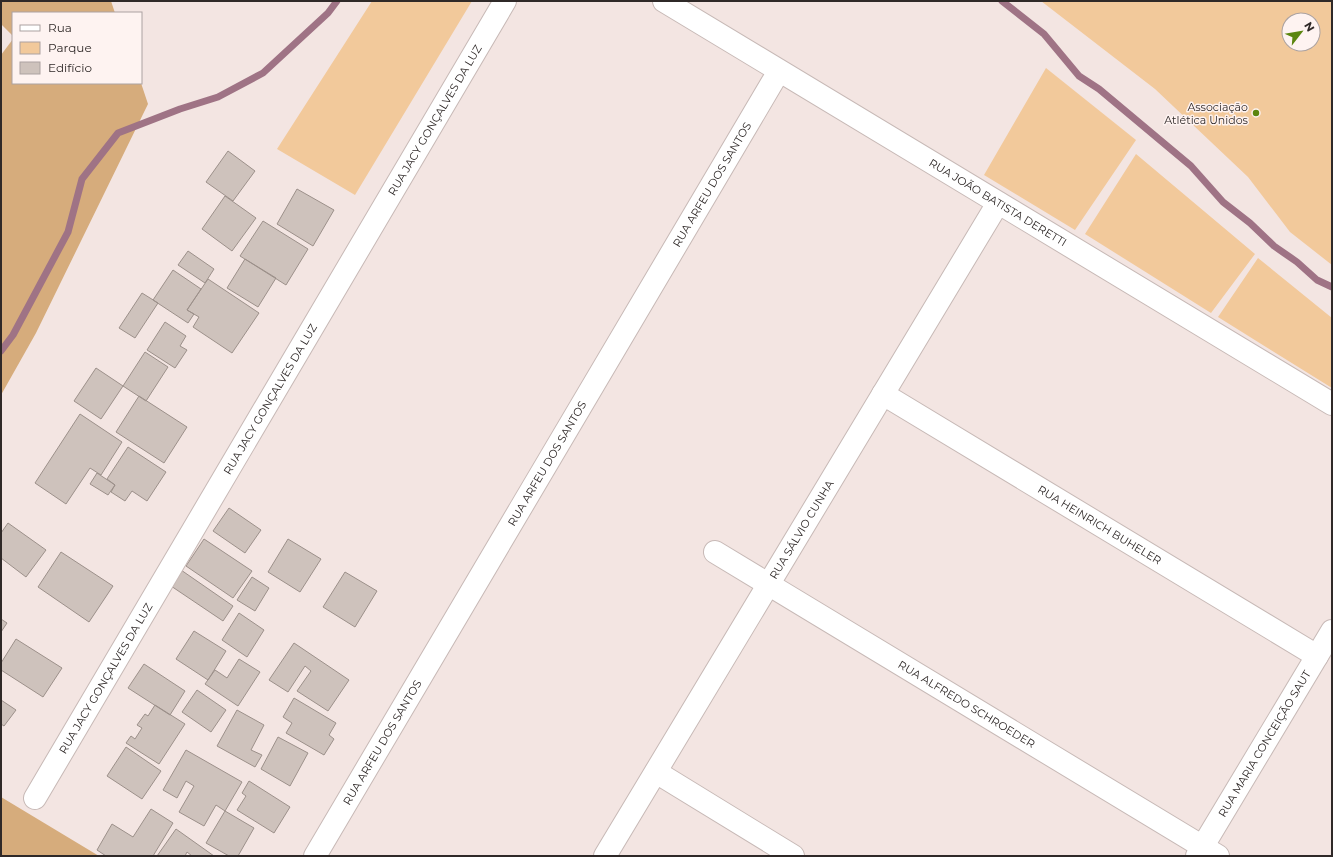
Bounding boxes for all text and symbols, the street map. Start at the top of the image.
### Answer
legend [12,12,142,84]
north arrow [1281,12,1321,52]
text: N [1301,19,1318,34]
text: Rua [48,20,72,35]
text: Parque [48,40,92,55]
street label: RUA JACY GONÇALVES DA LUZ [385,42,485,198]
text: Edifício [48,60,92,75]
place label: Associação Atlética Unidos [1164,100,1249,127]
marker: Associação Atlética Unidos [1251,108,1261,118]
street label: RUA ARFEU DOS SANTOS [670,119,754,250]
street label: RUA JOÃO BATISTA DERETTI [926,156,1069,249]
street label: RUA JACY GONÇALVES DA LUZ [220,321,320,477]
street label: RUA ARFEU DOS SANTOS [505,398,590,529]
street label: RUA SÁLVIO CUNHA [766,477,837,582]
street label: RUA HEINRICH BUHELER [1035,482,1164,567]
street label: RUA JACY GONÇALVES DA LUZ [56,600,155,756]
street label: RUA ALFREDO SCHROEDER [896,657,1038,751]
street label: RUA MARIA CONCEIÇÃO SAUT [1215,667,1314,820]
street label: RUA ARFEU DOS SANTOS [340,677,425,807]

